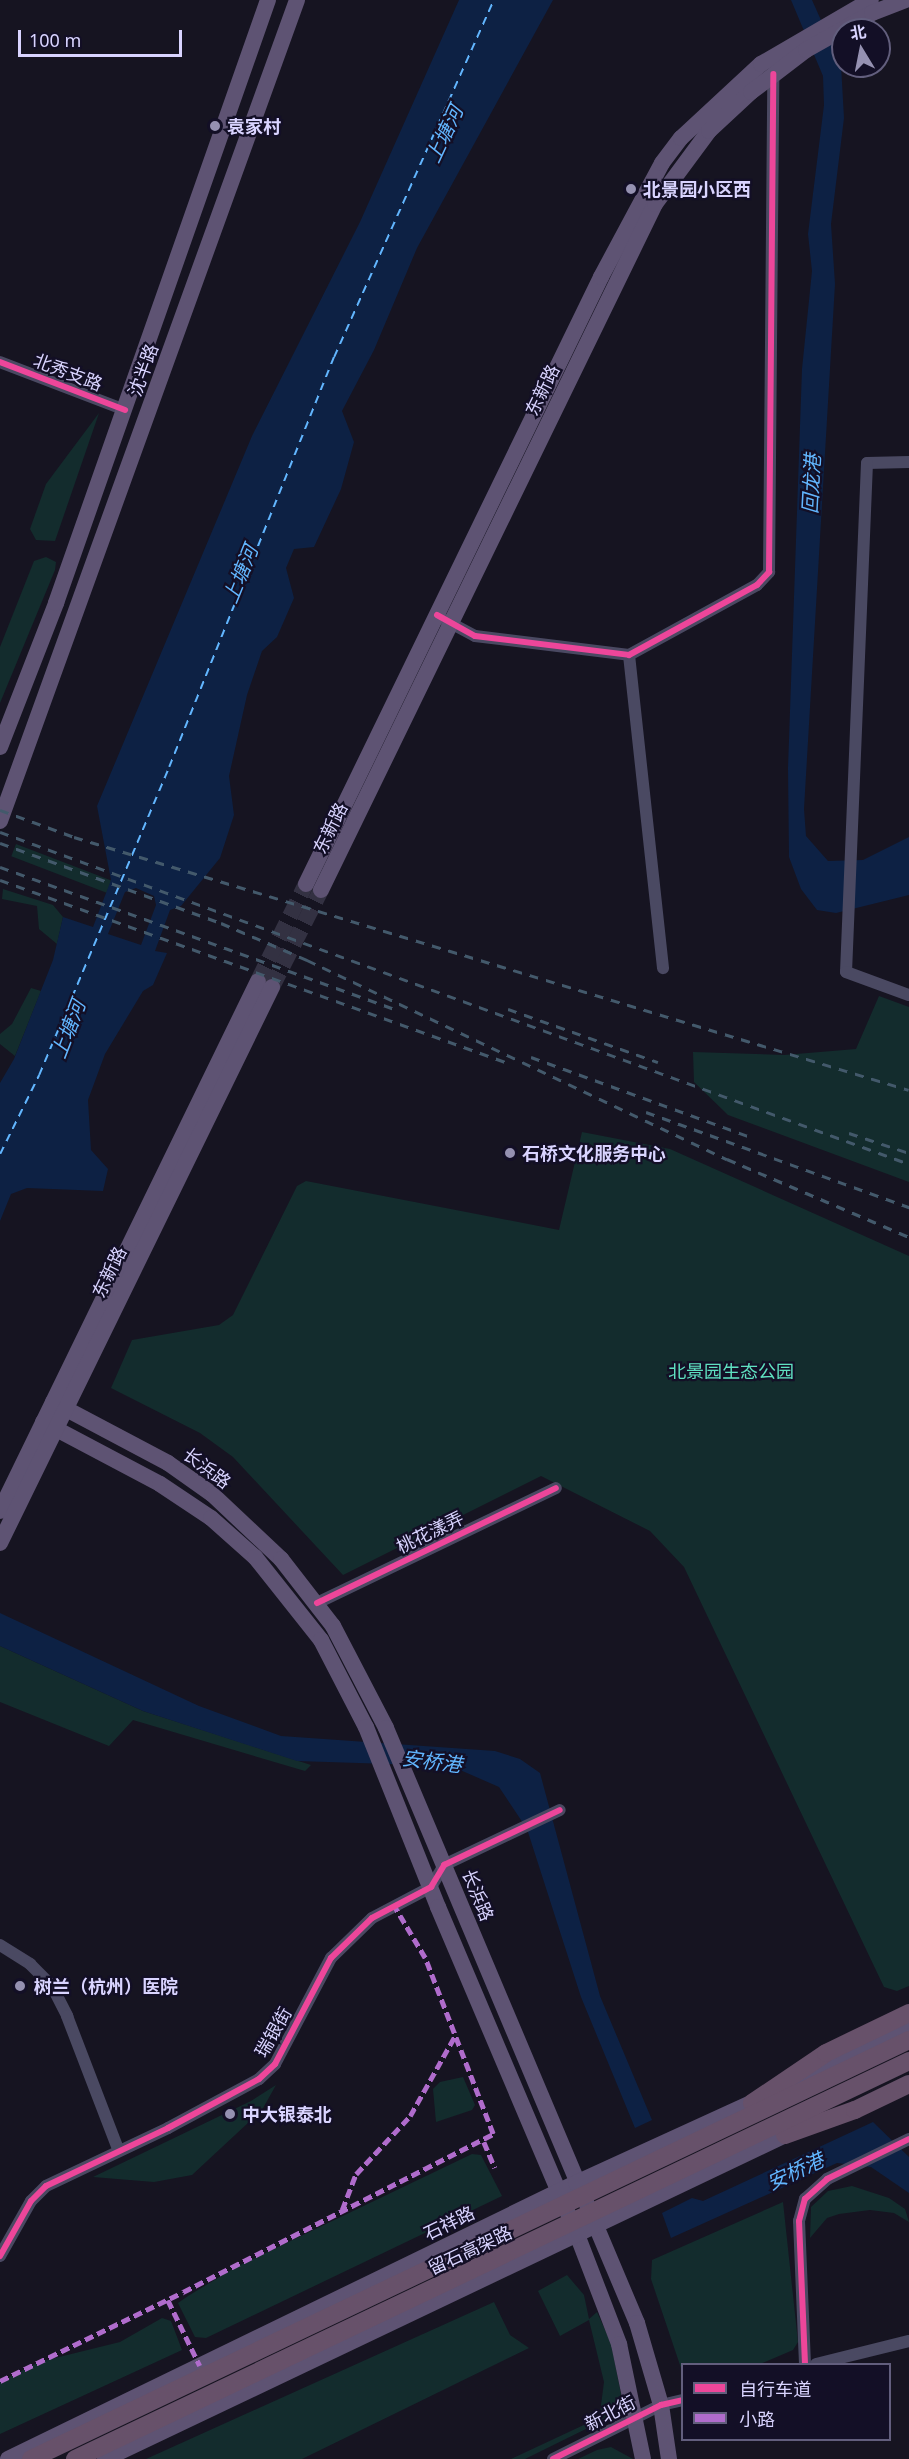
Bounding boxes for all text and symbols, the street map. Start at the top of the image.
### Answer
scale bar [21,18,184,56]
north arrow [831,18,891,78]
text: 北 [848,20,868,44]
text: 100 m [29,28,81,52]
water label: 上塘河 [420,102,468,166]
place label: 袁家村 [227,115,281,137]
marker: 袁家村 [208,119,222,133]
place label: 北景园小区西 [643,178,751,200]
marker: 北景园小区西 [624,182,638,196]
street label: 沈半路 [124,341,162,399]
street label: 北秀支路 [31,349,105,395]
street label: 东新路 [520,361,564,419]
water label: 回龙港 [797,453,825,515]
water label: 上塘河 [218,542,262,606]
street label: 东新路 [308,799,352,857]
water label: 上塘河 [46,997,90,1061]
place label: 石桥文化服务中心 [522,1142,666,1164]
marker: 石桥文化服务中心 [503,1146,517,1160]
street label: 东新路 [87,1243,131,1301]
park label: 北景园生态公园 [668,1360,794,1382]
street label: 长浜路 [179,1443,235,1493]
street label: 桃花漾弄 [393,1507,467,1557]
water label: 安桥港 [401,1745,463,1777]
street label: 长浜路 [458,1866,498,1924]
place label: 树兰（杭州）医院 [34,1975,178,1997]
marker: 树兰（杭州）医院 [11,1977,29,1995]
street label: 瑞银街 [250,2003,296,2061]
place label: 中大银泰北 [242,2103,332,2125]
marker: 中大银泰北 [223,2107,237,2121]
water label: 安桥港 [763,2147,827,2195]
street label: 石祥路 [420,2201,478,2245]
street label: 留石高架路 [425,2221,515,2279]
legend [681,2363,891,2441]
text: 自行车道 [739,2377,811,2401]
street label: 新北街 [581,2391,639,2435]
text: 小路 [739,2407,775,2431]

